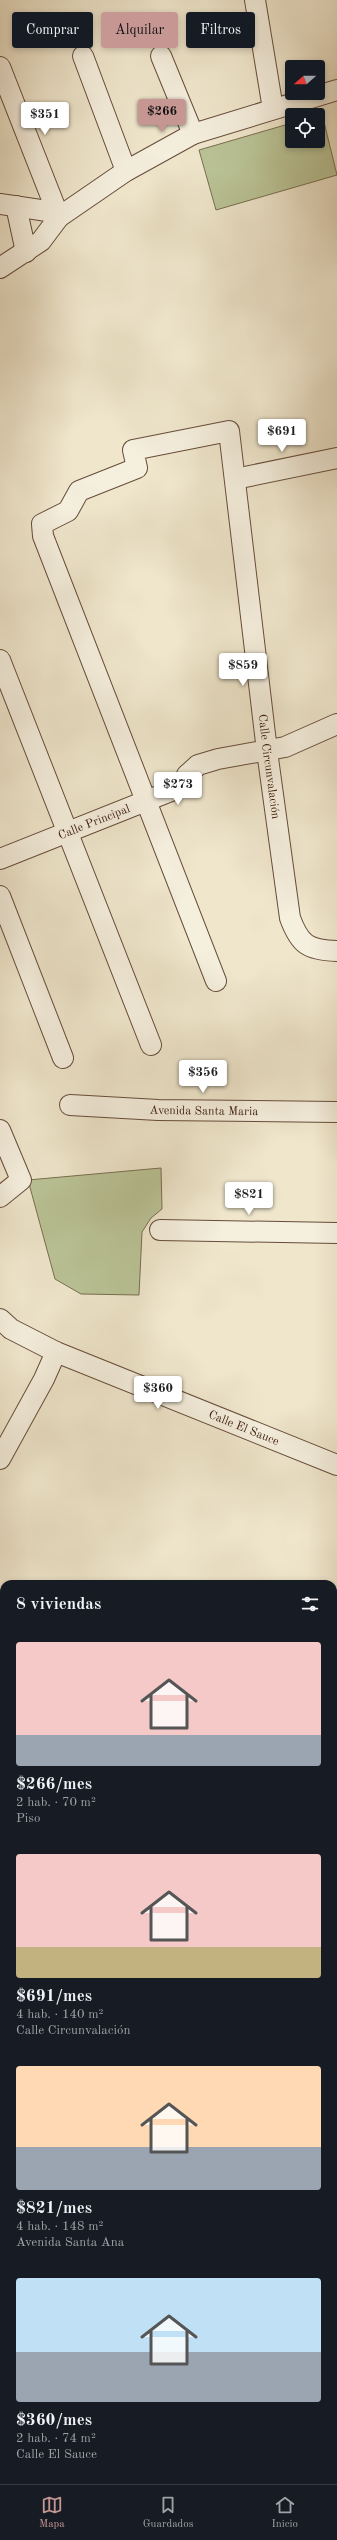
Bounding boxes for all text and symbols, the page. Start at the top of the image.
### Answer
chip: Comprar [12,12,93,48]
chip: Alquilar [101,12,178,48]
chip: Filtros [186,12,255,48]
north arrow [285,60,325,100]
map controls [285,60,325,148]
pin: $266 [138,99,186,133]
pin: $351 [21,102,69,136]
text: $266 [147,105,177,118]
text: $351 [30,108,60,121]
button: locate [285,108,325,148]
pin: $691 [258,419,306,453]
text: $691 [267,425,297,438]
pin: $859 [219,653,267,687]
text: $859 [228,659,258,672]
street label: Calle Circunvalación [256,713,281,820]
pin: $273 [154,772,202,806]
text: $273 [163,778,193,791]
street label: Calle Principal [57,803,132,842]
pin: $356 [179,1060,227,1094]
text: $356 [188,1066,218,1079]
street label: Avenida Santa Maria [149,1105,258,1118]
pin: $821 [225,1182,273,1216]
text: $821 [234,1188,264,1201]
pin: $360 [134,1376,182,1410]
text: $360 [143,1382,173,1395]
street label: Calle El Sauce [207,1409,281,1448]
icon: filters [299,1593,321,1615]
text: 8 viviendas [16,1596,101,1613]
icon: home [133,1668,205,1740]
text: $266/mes [16,1776,92,1793]
text: 2 hab. · 70 m² [16,1796,96,1809]
text: Piso [16,1812,40,1825]
icon: home [133,1880,205,1952]
text: $691/mes [16,1988,92,2005]
text: 4 hab. · 140 m² [16,2008,103,2021]
text: Calle Circunvalación [16,2024,130,2037]
icon: home [133,2092,205,2164]
text: $821/mes [16,2200,92,2217]
text: 4 hab. · 148 m² [16,2220,103,2233]
text: Avenida Santa Ana [16,2236,124,2249]
icon: home [133,2304,205,2376]
text: $360/mes [16,2412,92,2429]
text: 2 hab. · 74 m² [16,2432,96,2445]
text: Calle El Sauce [16,2448,97,2461]
tab: Mapa [39,2494,65,2532]
tab: Guardados [143,2494,194,2532]
tab: Inicio [272,2494,298,2532]

